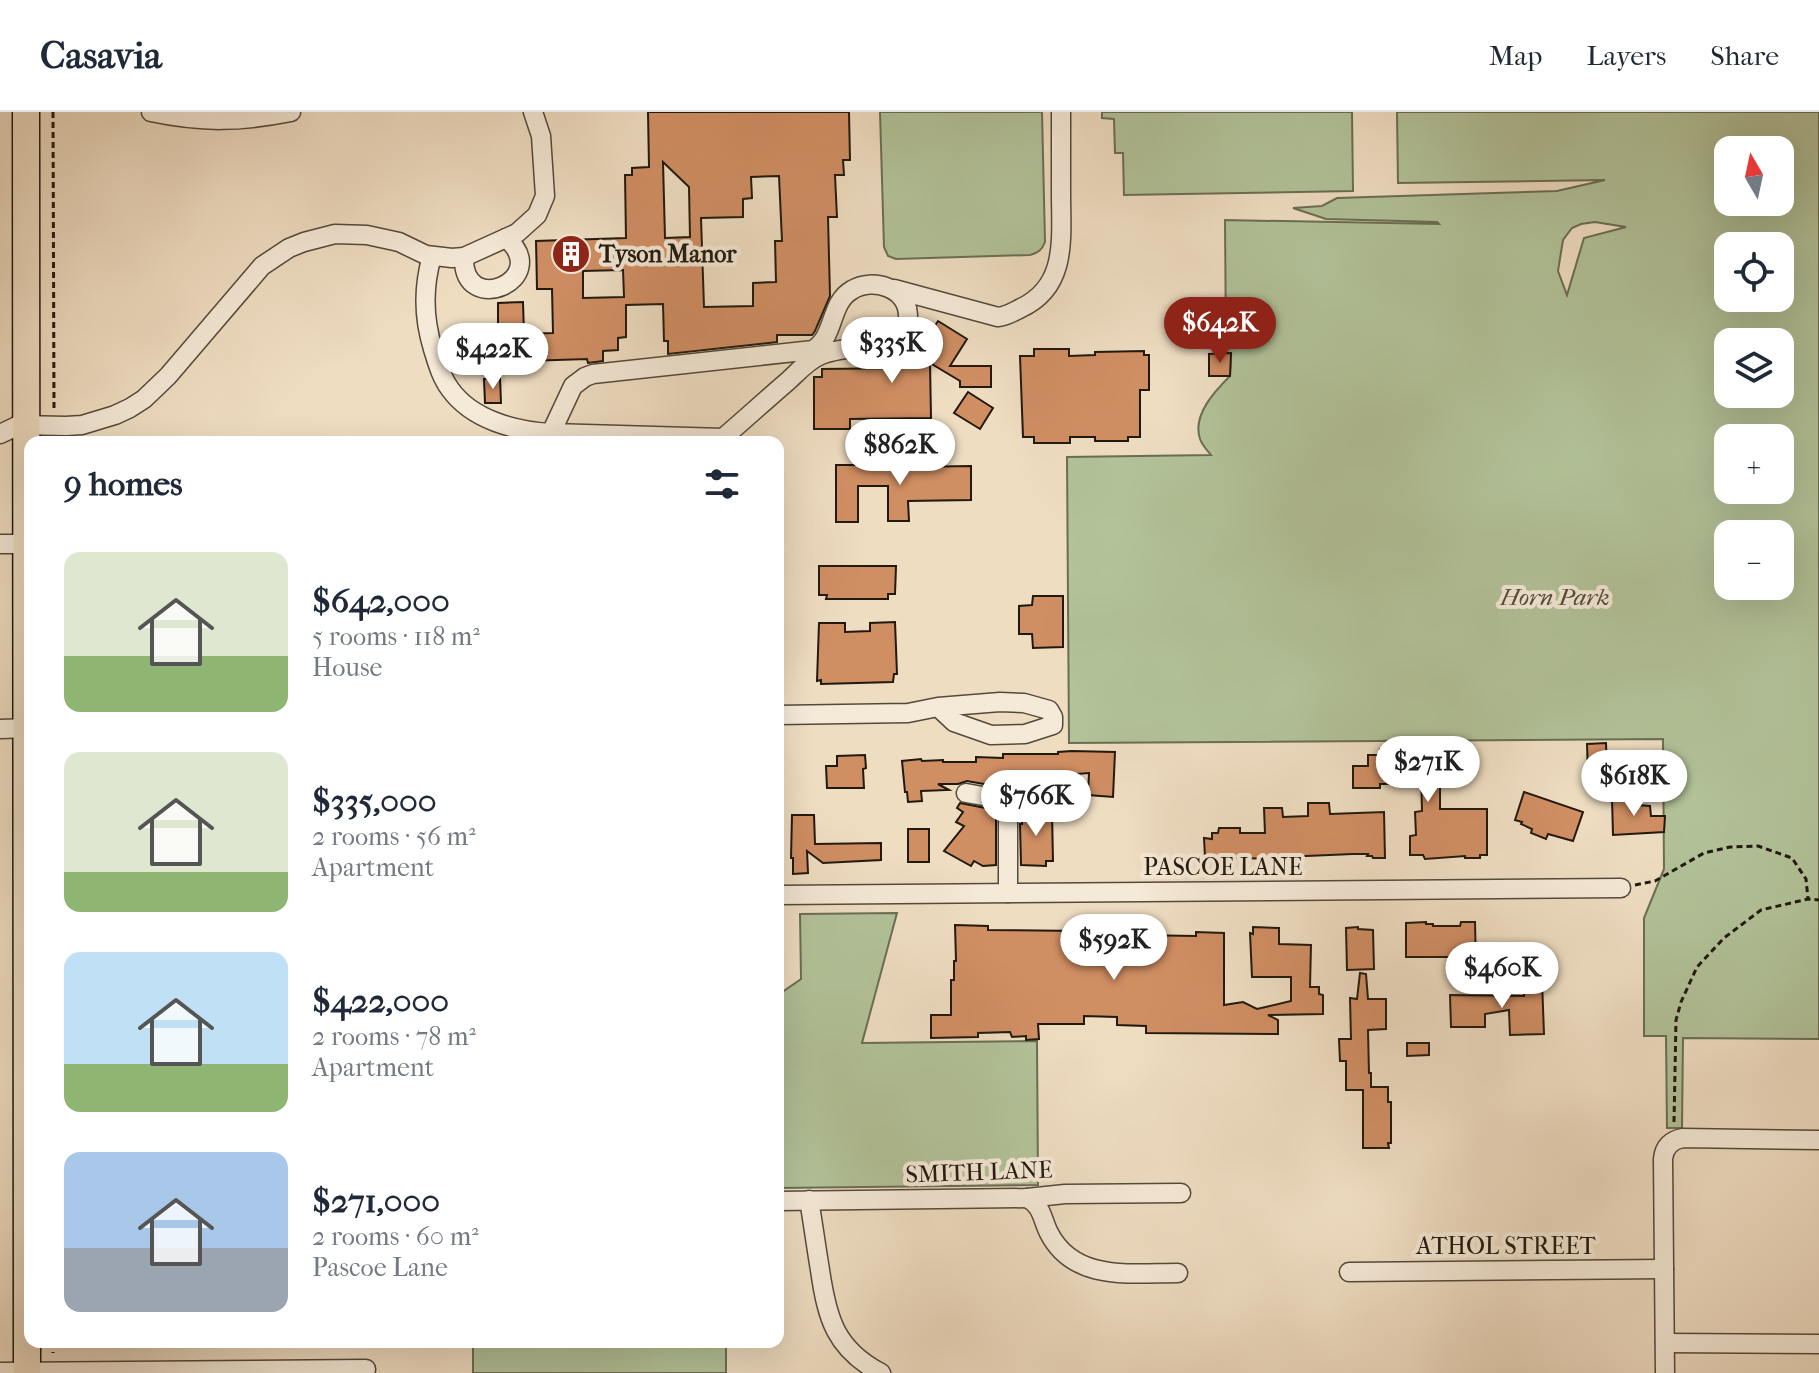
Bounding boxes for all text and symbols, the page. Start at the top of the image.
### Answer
text: Casavia [40,33,162,78]
text: Map [1489,39,1542,72]
text: Layers [1586,39,1666,72]
text: Share [1710,39,1779,72]
north arrow [1714,136,1794,216]
map controls [1714,136,1794,600]
button: locate [1714,232,1794,312]
building icon: Tyson Manor [550,233,592,275]
place label: Tyson Manor [598,240,737,268]
pin: $642K [1164,297,1276,365]
text: $642K [1182,307,1258,338]
pin: $335K [836,317,948,385]
pin: $422K [437,323,549,391]
text: $335K [859,327,925,358]
button: layers [1714,328,1794,408]
text: $422K [455,333,531,364]
pin: $862K [844,419,956,487]
button: + [1714,424,1794,504]
text: $862K [863,429,937,460]
icon: filters [700,462,744,506]
text: 9 homes [64,464,183,504]
button: − [1714,520,1794,600]
text: $642,000 [312,581,450,621]
park label: Horn Park [1499,583,1610,611]
icon: home [128,584,224,680]
text: 5 rooms · 118 m² [312,621,480,652]
text: House [312,652,382,683]
pin: $271K [1372,736,1484,804]
text: $271K [1394,746,1462,777]
pin: $618K [1578,750,1690,818]
text: $618K [1599,760,1669,791]
pin: $766K [980,770,1092,838]
text: $766K [999,780,1073,811]
text: $335,000 [312,781,437,821]
icon: home [128,784,224,880]
text: 2 rooms · 56 m² [312,821,476,852]
text: Apartment [312,852,434,883]
street label: PASCOE LANE [1143,853,1303,881]
pin: $592K [1058,914,1170,982]
text: $592K [1078,924,1150,955]
pin: $460K [1446,942,1558,1010]
text: $460K [1464,952,1540,983]
text: $422,000 [312,981,449,1021]
icon: home [128,984,224,1080]
text: 2 rooms · 78 m² [312,1021,476,1052]
text: Apartment [312,1052,434,1083]
street label: SMITH LANE [905,1155,1053,1189]
text: $271,000 [312,1181,440,1221]
icon: home [128,1184,224,1280]
text: 2 rooms · 60 m² [312,1221,479,1252]
street label: ATHOL STREET [1415,1232,1597,1260]
text: Pascoe Lane [312,1252,448,1283]

